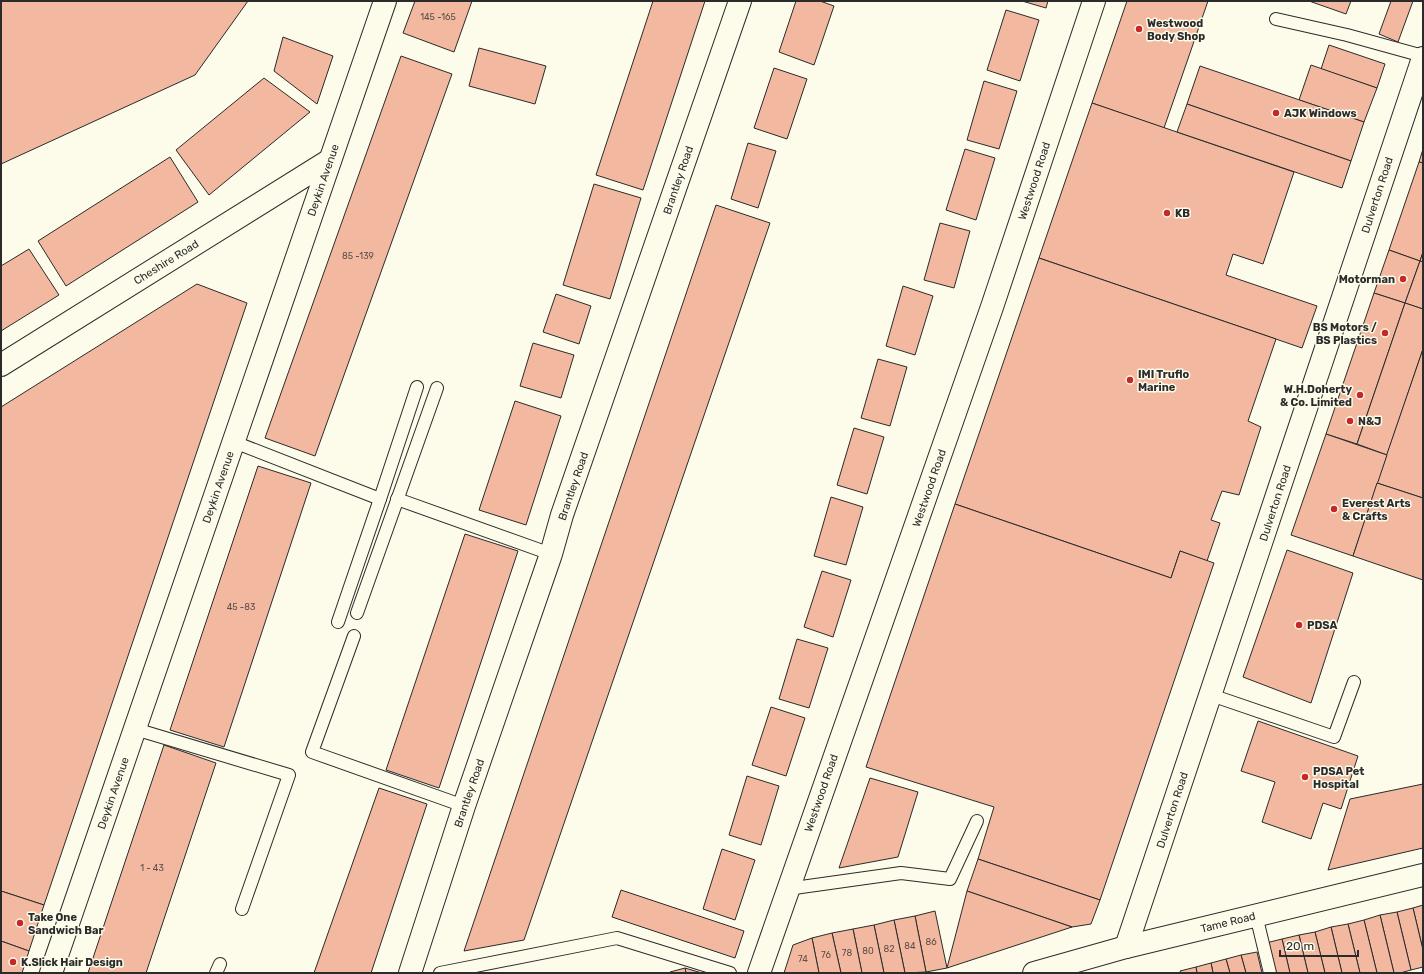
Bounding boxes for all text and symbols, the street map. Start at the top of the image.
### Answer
house number: 145 -165 [420,12,456,22]
place label: Westwood Body Shop [1147,17,1205,43]
marker: Westwood Body Shop [1134,24,1144,34]
place label: AJK Windows [1284,107,1357,120]
marker: AJK Windows [1271,108,1281,118]
street label: Westwood Road [1016,141,1053,222]
street label: Deykin Avenue [305,142,342,218]
street label: Brantley Road [661,144,696,216]
street label: Dulverton Road [1359,156,1396,235]
place label: KB [1175,207,1190,220]
marker: KB [1162,208,1172,218]
street label: Cheshire Road [131,237,201,288]
house number: 85 -139 [342,251,374,261]
place label: Motorman [1339,273,1395,286]
marker: Motorman [1398,274,1408,284]
place label: BS Motors / BS Plastics [1313,321,1377,347]
marker: BS Motors / BS Plastics [1380,328,1390,338]
place label: IMI Truflo Marine [1138,368,1189,394]
marker: IMI Truflo Marine [1125,375,1135,385]
place label: W.H.Doherty & Co. Limited [1280,383,1352,409]
marker: W.H.Doherty & Co. Limited [1355,390,1365,400]
place label: N&J [1358,415,1381,428]
marker: N&J [1345,416,1355,426]
street label: Westwood Road [910,448,949,529]
street label: Deykin Avenue [200,449,237,525]
street label: Brantley Road [556,450,591,522]
street label: Dulverton Road [1257,464,1294,543]
place label: Everest Arts & Crafts [1342,497,1411,523]
marker: Everest Arts & Crafts [1329,504,1339,514]
house number: 45 -83 [227,602,255,612]
place label: PDSA [1307,619,1337,632]
marker: PDSA [1294,620,1304,630]
street label: Westwood Road [802,753,841,834]
street label: Deykin Avenue [95,755,132,831]
street label: Brantley Road [452,757,487,829]
place label: PDSA Pet Hospital [1313,765,1364,791]
street label: Dulverton Road [1154,771,1191,850]
marker: PDSA Pet Hospital [1300,772,1310,782]
house number: 1 - 43 [140,863,164,873]
street label: Tame Road [1199,909,1257,936]
place label: Take One Sandwich Bar [28,911,103,937]
marker: Take One Sandwich Bar [15,918,25,928]
scale bar [1280,932,1358,958]
house number: 86 [925,937,937,947]
text: 20 m [1286,939,1314,953]
house number: 84 [904,941,916,951]
house number: 82 [883,944,895,954]
house number: 80 [862,946,874,956]
house number: 78 [842,948,852,958]
house number: 76 [821,950,831,960]
house number: 74 [798,954,808,964]
place label: K.Slick Hair Design [21,956,123,969]
marker: K.Slick Hair Design [8,957,18,967]

